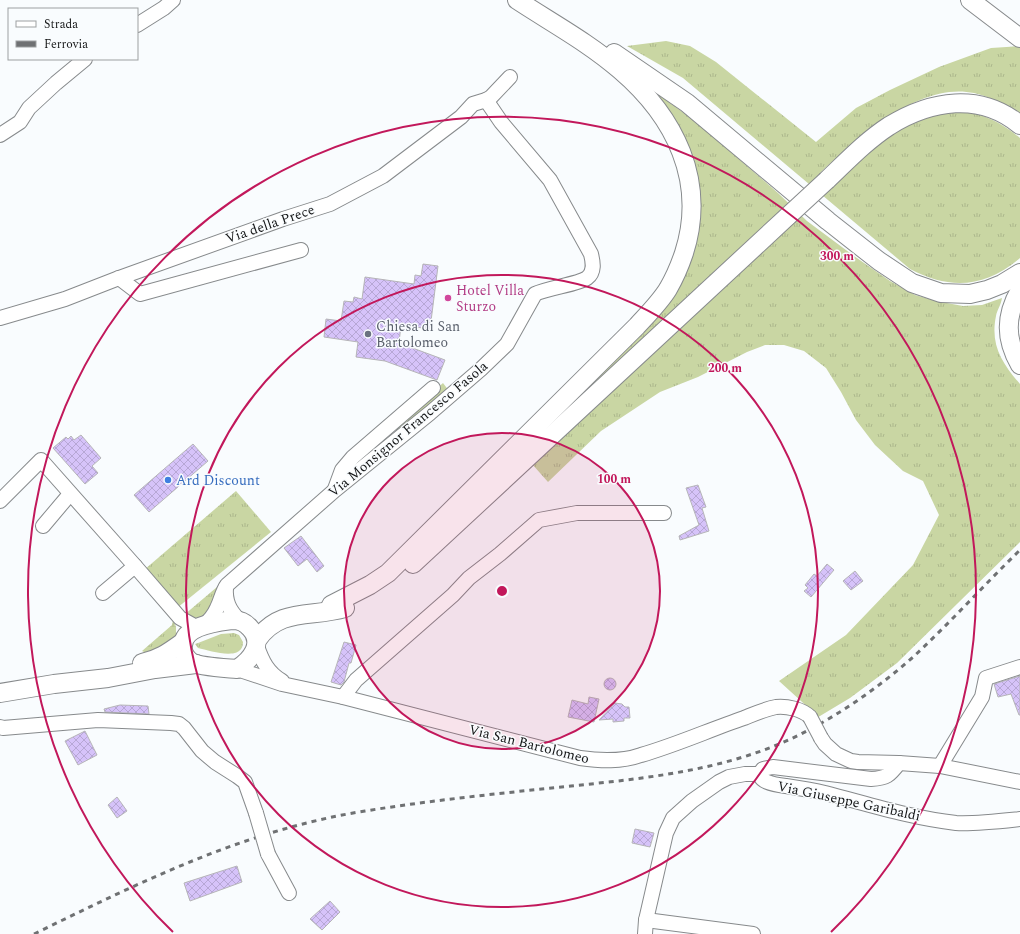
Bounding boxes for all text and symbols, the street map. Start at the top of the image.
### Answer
legend [8,8,138,60]
text: Strada [44,15,78,34]
text: Ferrovia [44,35,88,54]
street label: Via della Prece [223,199,318,249]
text: 300 m [820,247,854,266]
place label: Hotel Villa Sturzo [456,280,524,317]
marker: Hotel Villa Sturzo [443,293,453,303]
place label: Chiesa di San Bartolomeo [376,316,460,353]
marker: Chiesa di San Bartolomeo [363,329,373,339]
street label: Via Monsignor Francesco Fasola [324,356,493,502]
text: 200 m [708,359,742,378]
place label: Ard Discount [176,470,260,491]
text: 100 m [597,470,631,489]
marker: Ard Discount [163,475,173,485]
centre of rings [495,584,509,598]
street label: Via San Bartolomeo [467,719,591,769]
street label: Via Giuseppe Garibaldi [776,776,922,826]

